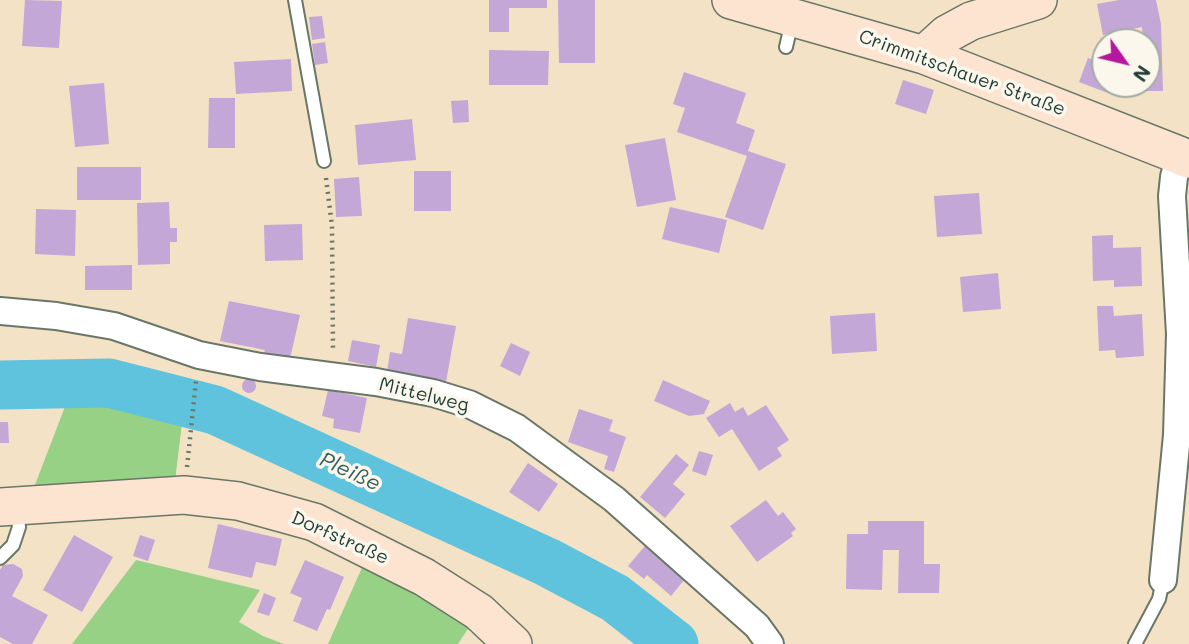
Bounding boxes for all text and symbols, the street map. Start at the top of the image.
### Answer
street label: Crimmitschauer Straße [856,25,1068,121]
north arrow [1091,28,1161,98]
text: N [1128,61,1157,87]
street label: Mittelweg [377,373,471,417]
water label: Pleiße [316,447,384,497]
street label: Dorfstraße [288,506,392,570]

